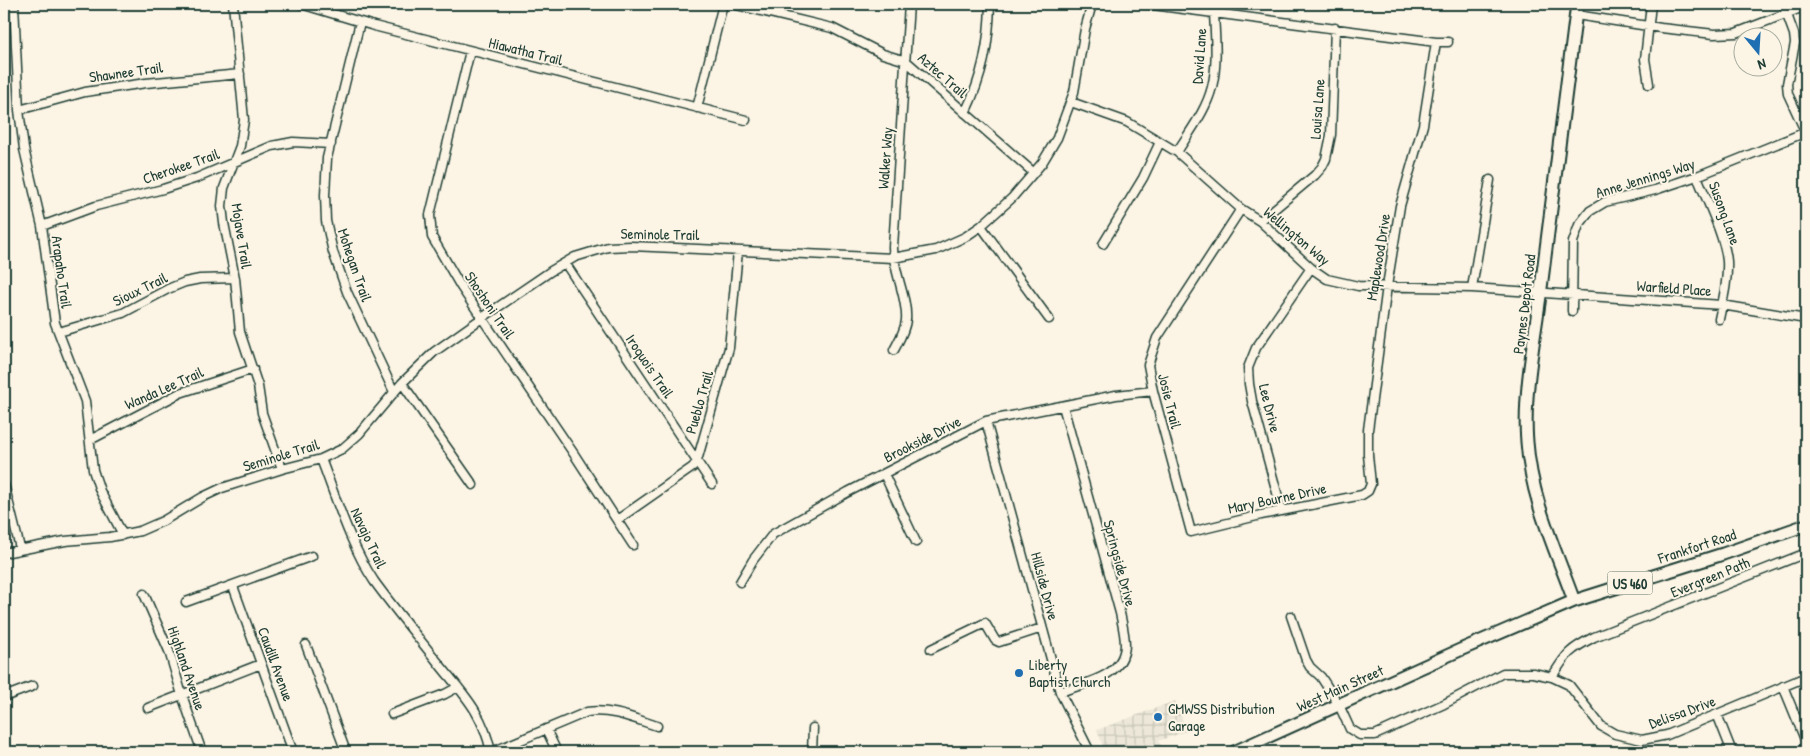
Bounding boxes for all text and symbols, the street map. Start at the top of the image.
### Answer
street label: David Lane [1187,27,1211,85]
north arrow [1732,28,1782,78]
street label: Hiawatha Trail [487,32,565,70]
street label: Aztec Trail [913,47,973,103]
text: N [1755,55,1769,75]
street label: Shawnee Trail [88,56,164,88]
street label: Louisa Lane [1304,78,1330,140]
street label: Walker Way [872,126,898,190]
street label: Cherokee Trail [140,143,222,189]
street label: Anne Jennings Way [1593,153,1697,203]
street label: Susong Lane [1704,178,1746,248]
street label: Mojave Trail [226,202,258,270]
street label: Wellington Way [1259,202,1335,270]
street label: Maplewood Drive [1361,212,1395,302]
street label: Seminole Trail [620,223,700,245]
street label: Mohegan Trail [333,226,377,304]
street label: Arapaho Trail [47,234,77,310]
street label: Paynes Depot Road [1507,253,1541,355]
street label: Sioux Trail [109,267,171,311]
street label: Shoshoni Trail [460,267,520,343]
street label: Warfield Place [1636,275,1712,301]
street label: Iroquois Trail [621,330,679,402]
street label: Wanda Lee Trail [121,361,207,415]
street label: Pueblo Trail [680,368,718,436]
street label: Josie Trail [1153,371,1187,431]
street label: Lee Drive [1254,382,1286,434]
street label: Brookside Drive [880,410,964,468]
street label: Seminole Trail [240,433,322,477]
street label: Mary Bourne Drive [1226,477,1328,519]
street label: Navajo Trail [346,504,392,572]
street label: Springside Drive [1098,518,1142,609]
street label: Frankfort Road [1654,524,1739,569]
street label: Hillside Drive [1026,550,1064,622]
street label: Evergreen Path [1667,552,1753,602]
road number: US 460 [1608,572,1652,594]
street label: Highland Avenue [163,623,211,713]
street label: Caudill Avenue [253,624,299,704]
place label: Liberty Baptist Church [1029,654,1110,692]
street label: West Main Street [1293,659,1387,716]
marker: Liberty Baptist Church [1013,667,1025,679]
street label: Delissa Drive [1646,690,1718,734]
place label: GMWSS Distribution Garage [1168,698,1275,736]
marker: GMWSS Distribution Garage [1152,711,1164,723]

